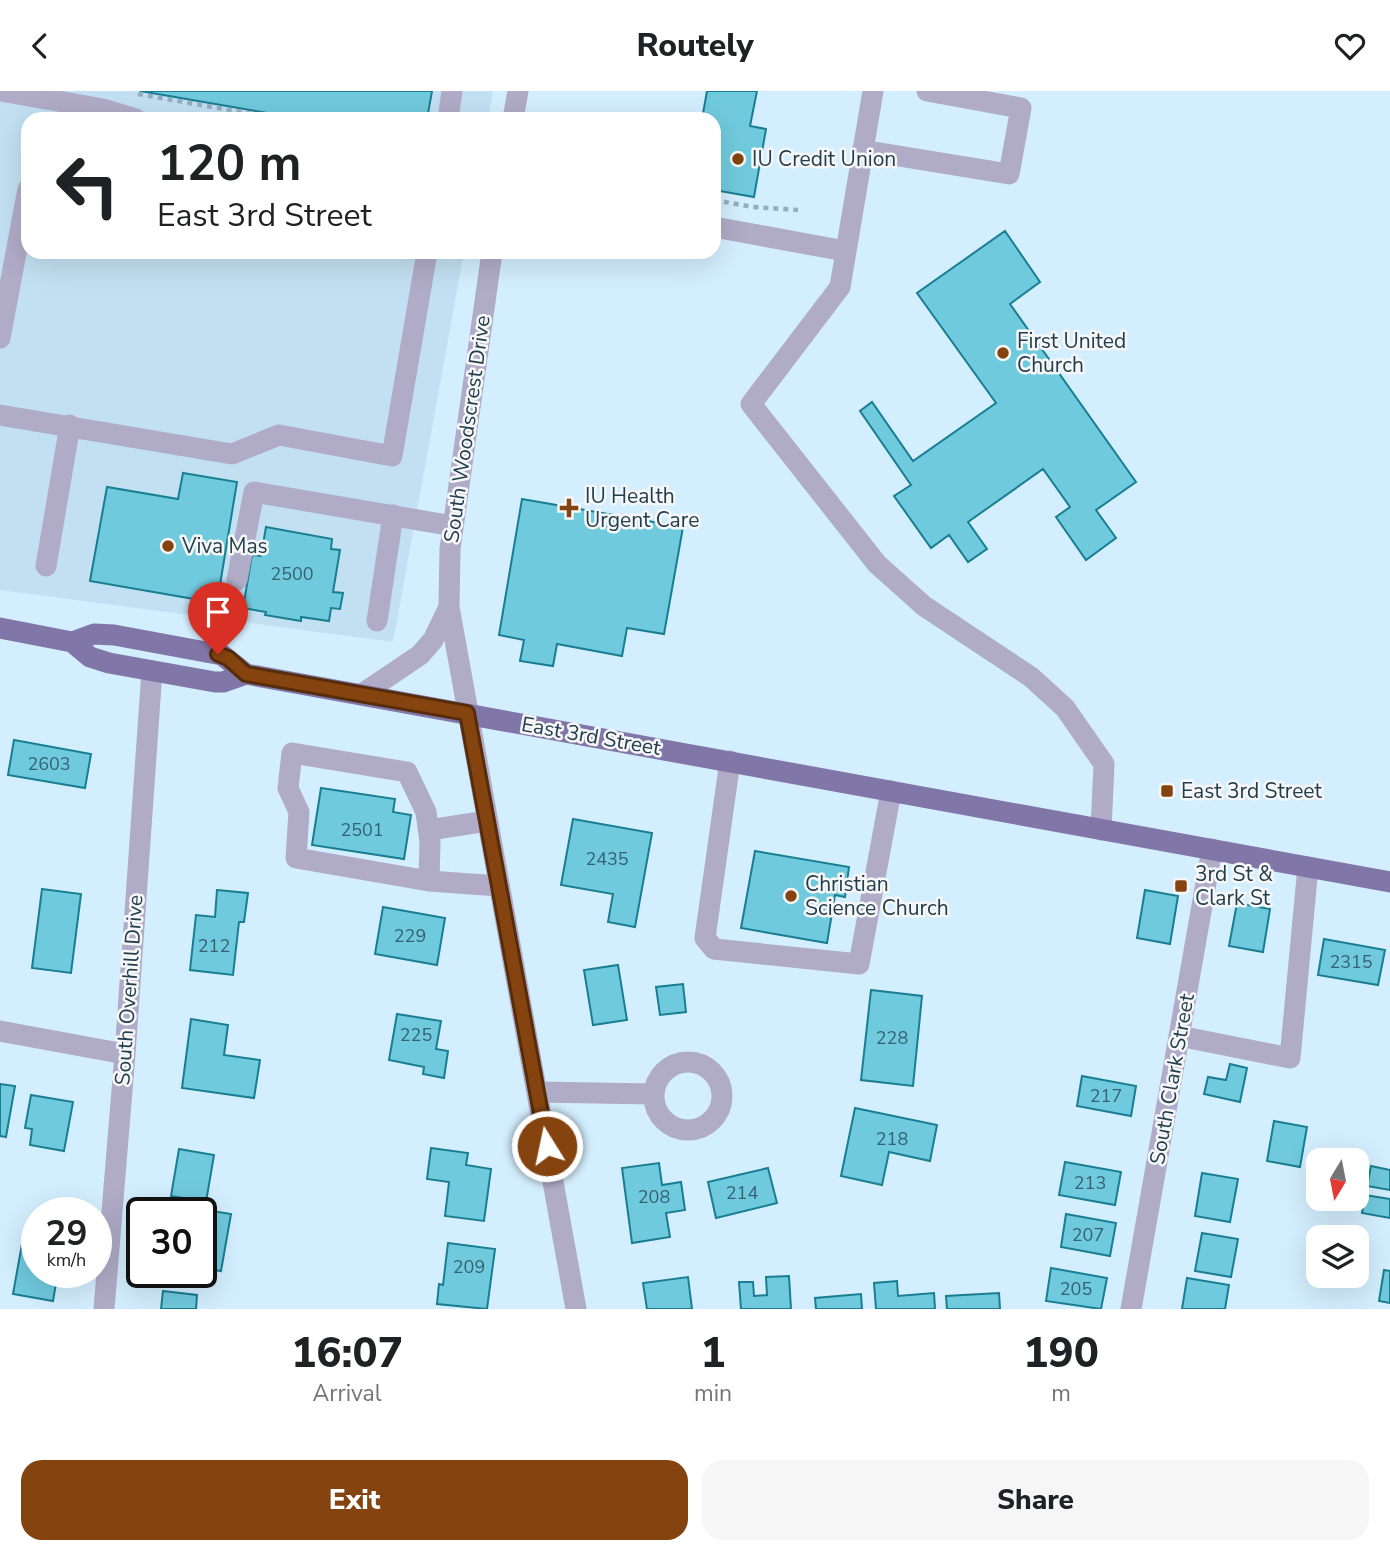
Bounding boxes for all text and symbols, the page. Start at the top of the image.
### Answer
text: Routely [636,24,754,67]
icon: back [21,27,59,65]
icon: heart [1331,27,1369,65]
text: 120 m [157,130,301,197]
icon: left [42,140,133,231]
place label: IU Credit Union [752,145,896,173]
marker: IU Credit Union [730,151,746,167]
text: East 3rd Street [157,194,372,237]
street label: South Woodscrest Drive [437,313,497,545]
place label: First United Church [1017,327,1126,379]
marker: First United Church [995,345,1011,361]
place label: IU Health Urgent Care [585,482,699,534]
marker: IU Health Urgent Care [559,498,579,518]
place label: Viva Mas [181,532,268,560]
marker: Viva Mas [160,538,176,554]
house number: 2500 [270,562,314,586]
pin [188,582,248,654]
icon: arrive [199,593,237,631]
street label: East 3rd Street [519,710,663,762]
house number: 2603 [27,752,71,776]
place label: East 3rd Street [1181,777,1323,805]
marker: East 3rd Street [1159,783,1175,799]
house number: 2501 [340,818,384,842]
house number: 2435 [585,847,629,871]
place label: 3rd St & Clark St [1195,860,1273,912]
place label: Christian Science Church [805,870,949,922]
marker: 3rd St & Clark St [1173,878,1189,894]
marker: Christian Science Church [783,888,799,904]
street label: South Overhill Drive [108,894,150,1086]
house number: 229 [394,924,426,948]
house number: 212 [198,934,230,958]
house number: 2315 [1329,950,1373,974]
street label: South Clark Street [1143,991,1201,1167]
house number: 225 [400,1023,432,1047]
house number: 228 [876,1026,908,1050]
house number: 217 [1090,1084,1122,1108]
position arrow [510,1109,584,1183]
house number: 218 [876,1127,908,1151]
north arrow [1306,1148,1368,1211]
map controls [1306,1148,1369,1288]
house number: 213 [1074,1171,1106,1195]
house number: 214 [726,1181,758,1205]
house number: 208 [638,1185,670,1209]
speed limit sign: 30 [126,1197,217,1288]
text: 29 [45,1210,88,1257]
house number: 207 [1072,1223,1104,1247]
button: layers [1306,1225,1369,1288]
text: km/h [47,1248,86,1272]
house number: 209 [453,1255,485,1279]
house number: 205 [1060,1277,1092,1301]
text: 16:07 [291,1325,403,1382]
text: 1 [700,1325,726,1382]
text: 190 [1023,1325,1099,1382]
text: Arrival [312,1378,382,1409]
text: min [694,1378,732,1409]
text: m [1051,1378,1071,1409]
button: Exit [21,1460,688,1540]
button: Share [702,1460,1369,1540]

